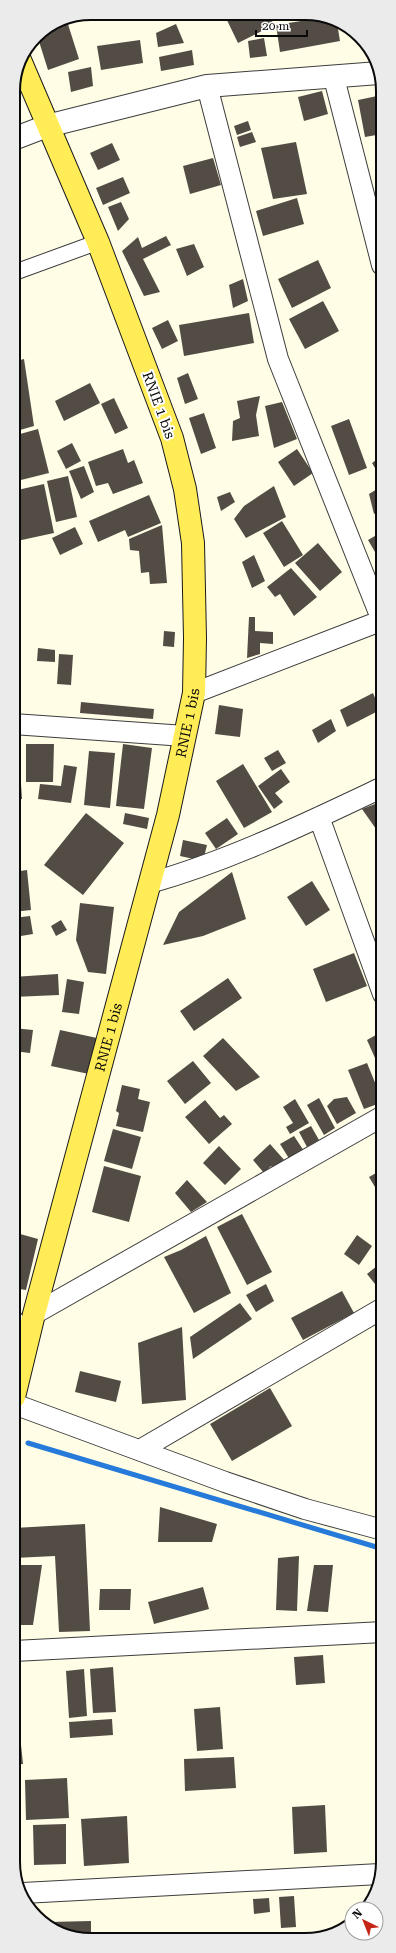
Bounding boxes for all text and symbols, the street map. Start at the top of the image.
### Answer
scale bar [256,12,307,38]
text: 20 m [262,19,289,33]
street label: RNIE 1 bis [139,369,179,441]
street label: RNIE 1 bis [172,688,202,759]
street label: RNIE 1 bis [91,1001,125,1073]
north arrow [344,1901,384,1941]
text: N [350,1906,365,1922]

